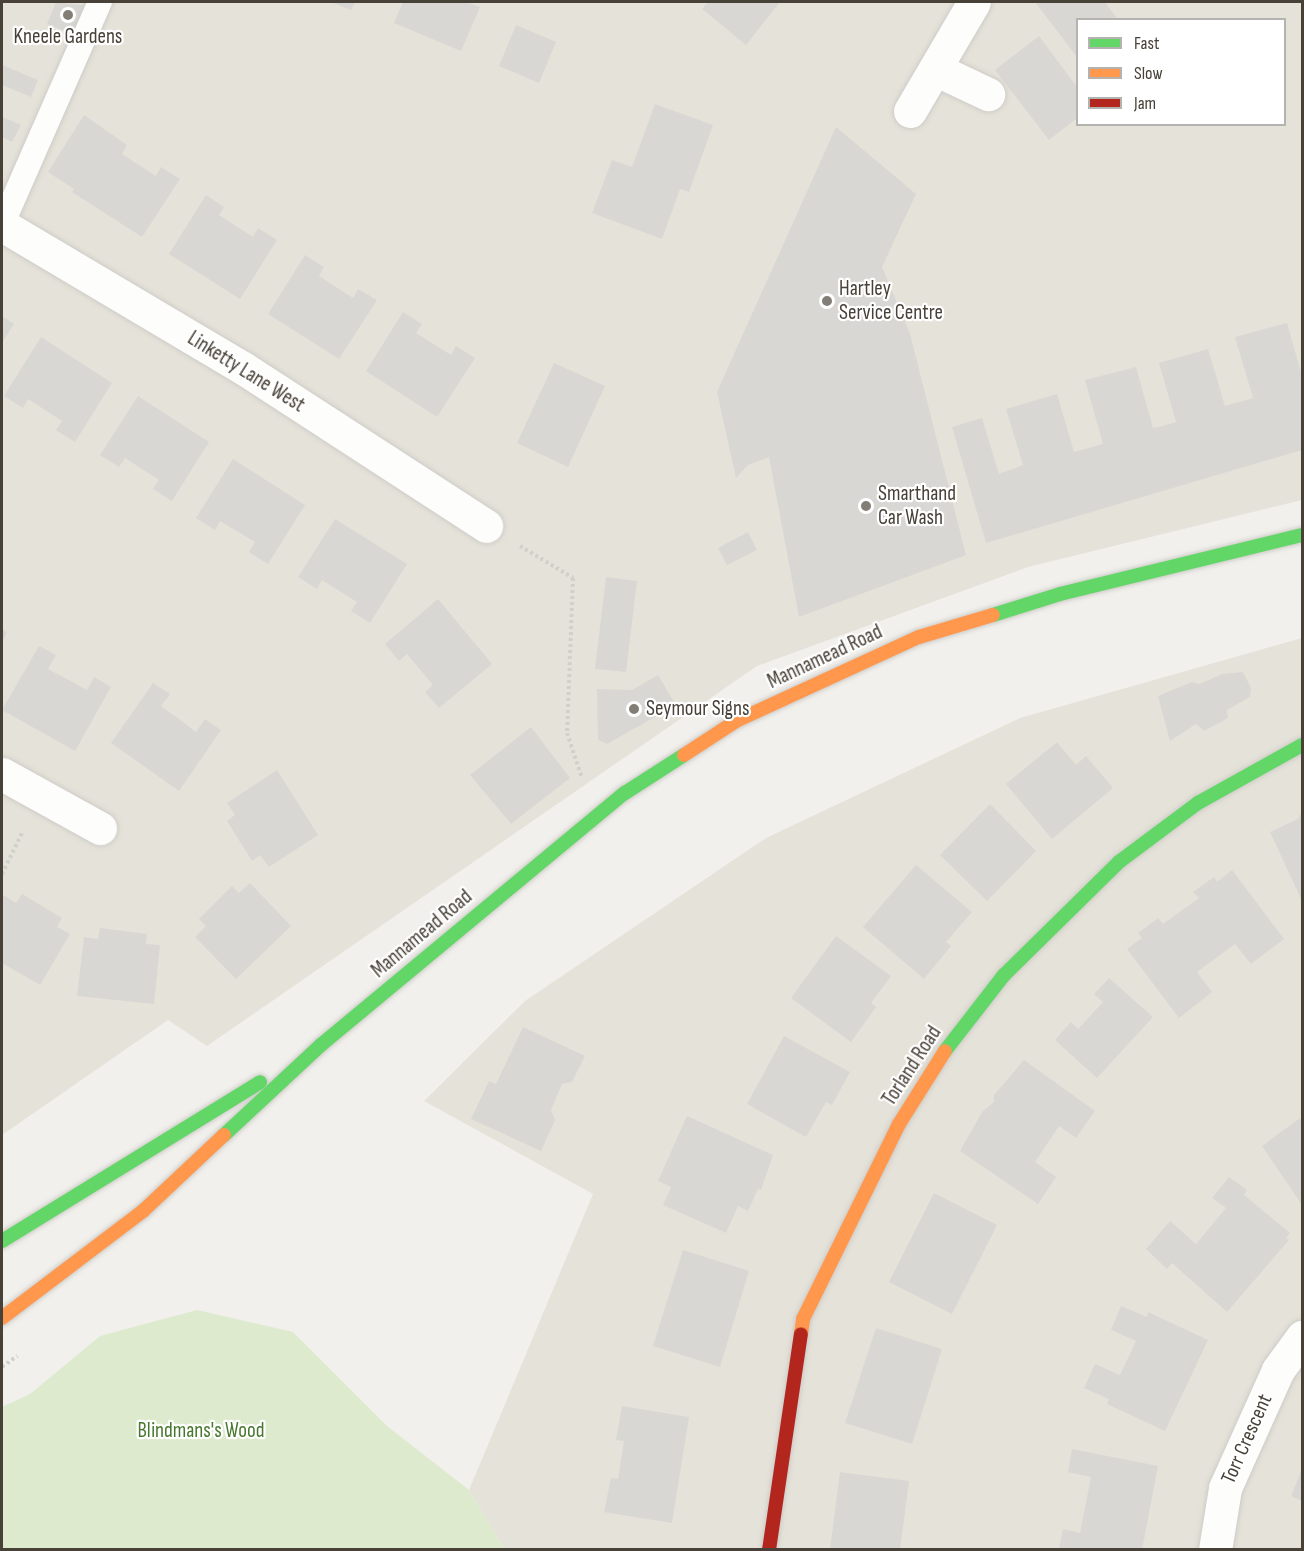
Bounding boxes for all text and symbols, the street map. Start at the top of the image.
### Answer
marker: Kneele Gardens [61,8,75,22]
legend [1076,18,1286,126]
place label: Kneele Gardens [14,24,122,50]
text: Fast [1134,33,1159,54]
text: Slow [1134,63,1163,84]
text: Jam [1134,93,1156,114]
place label: Hartley Service Centre [839,276,943,326]
marker: Hartley Service Centre [820,294,834,308]
street label: Linketty Lane West [183,326,309,418]
place label: Smarthand Car Wash [878,481,956,531]
marker: Smarthand Car Wash [859,499,873,513]
street label: Mannamead Road [764,619,886,695]
place label: Seymour Signs [646,696,750,722]
marker: Seymour Signs [627,702,641,716]
street label: Mannamead Road [367,885,477,983]
street label: Torland Road [877,1021,947,1111]
street label: Torr Crescent [1216,1390,1278,1488]
park label: Blindmans's Wood [137,1418,265,1444]

